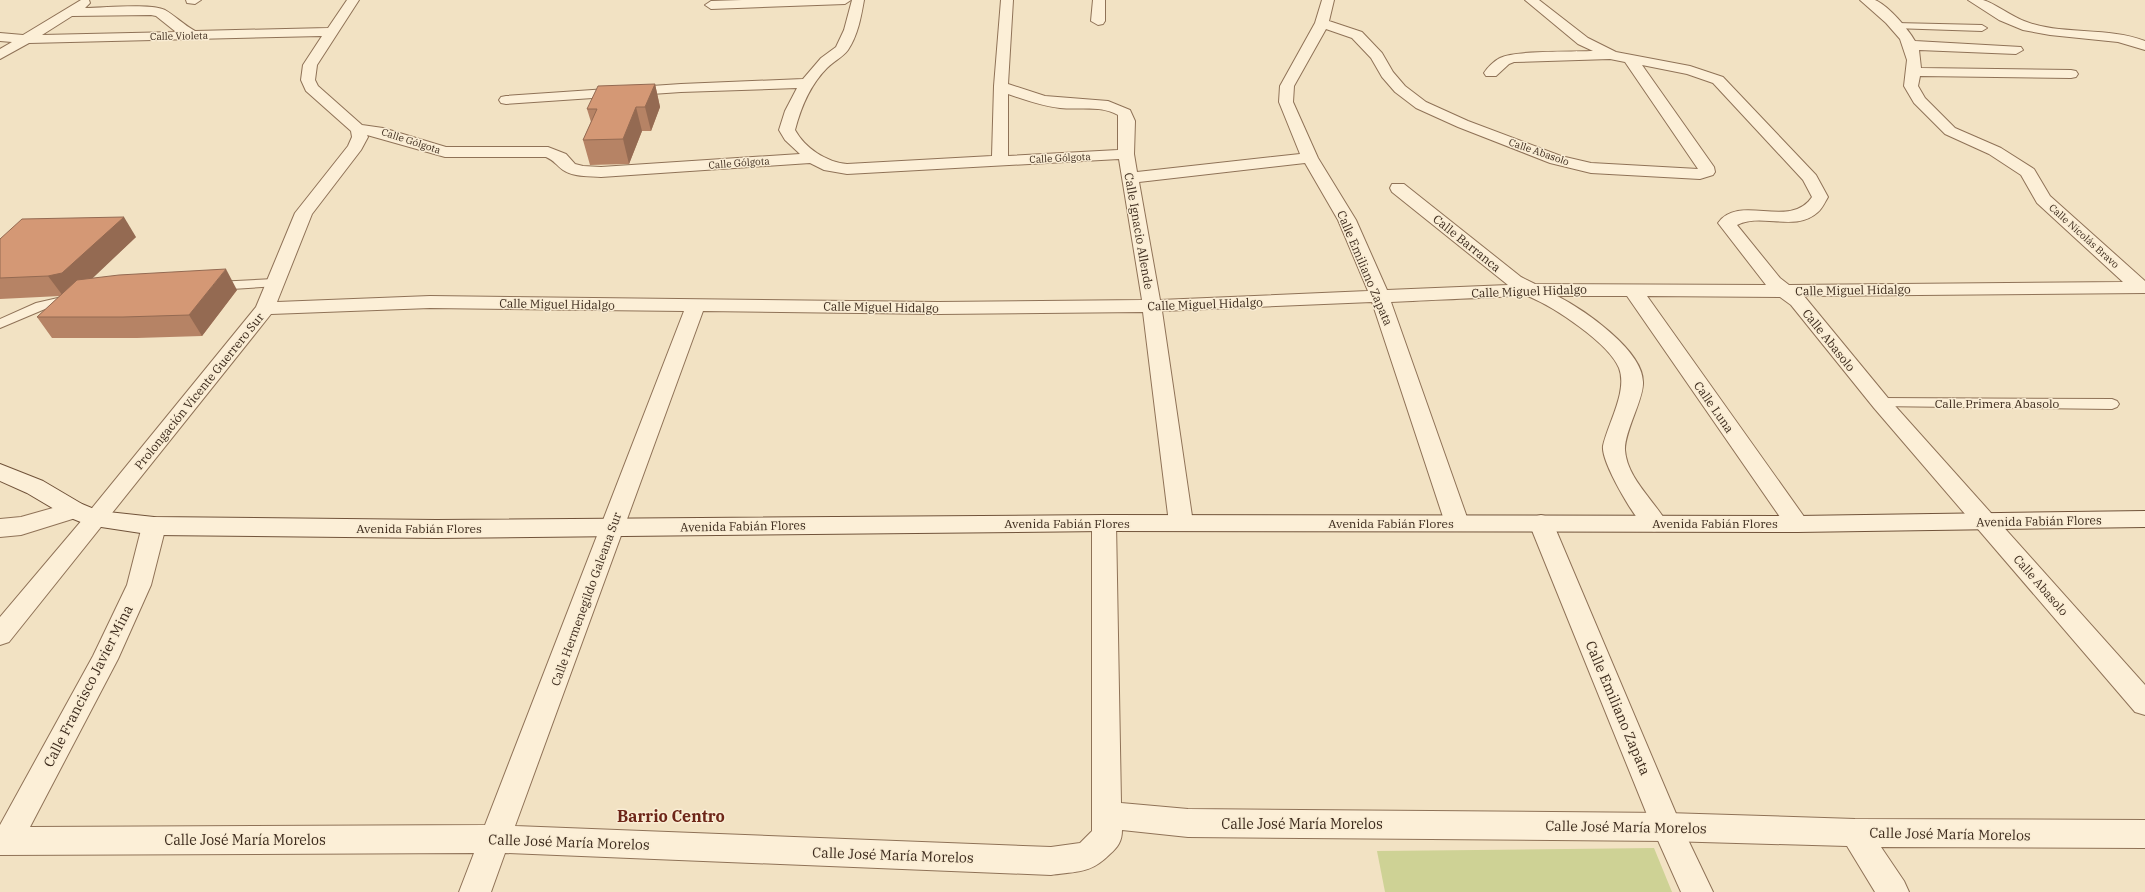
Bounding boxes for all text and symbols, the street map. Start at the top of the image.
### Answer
street label: Calle Violeta [150,29,209,43]
street label: Calle Gólgota [380,125,443,157]
street label: Calle Abasolo [1507,136,1571,169]
street label: Calle Gólgota [1029,150,1092,166]
street label: Calle Gólgota [708,154,771,172]
street label: Calle Ignacio Allende [1121,171,1157,291]
street label: Calle Nicolás Bravo [2046,201,2122,271]
street label: Calle Emiliano Zapata [1334,208,1396,328]
street label: Calle Barranca [1430,211,1504,275]
street label: Calle Miguel Hidalgo [1471,281,1587,301]
street label: Calle Miguel Hidalgo [1795,281,1911,299]
street label: Calle Miguel Hidalgo [1147,294,1263,314]
street label: Calle Miguel Hidalgo [499,295,615,313]
street label: Calle Miguel Hidalgo [823,298,939,316]
street label: Calle Abasolo [1799,306,1859,374]
street label: Prolongación Vicente Guerrero Sur [131,309,267,472]
street label: Calle Luna [1691,378,1737,436]
street label: Calle Primera Abasolo [1935,396,2060,411]
street label: Calle Hermenegildo Galeana Sur [548,510,625,688]
street label: Avenida Fabián Flores [1976,512,2102,530]
street label: Avenida Fabián Flores [1004,516,1130,531]
street label: Avenida Fabián Flores [1328,516,1454,531]
street label: Avenida Fabián Flores [1652,516,1778,531]
street label: Avenida Fabián Flores [680,517,806,535]
street label: Avenida Fabián Flores [356,521,482,536]
street label: Calle Abasolo [2011,552,2072,619]
street label: Calle Francisco Javier Mina [39,602,137,770]
street label: Calle Emiliano Zapata [1582,638,1655,778]
district label: Barrio Centro [617,806,725,826]
street label: Calle José María Morelos [1221,815,1383,833]
street label: Calle José María Morelos [1545,817,1707,837]
street label: Calle José María Morelos [1869,824,2031,844]
street label: Calle José María Morelos [488,830,650,854]
street label: Calle José María Morelos [164,831,326,849]
street label: Calle José María Morelos [812,843,974,867]

